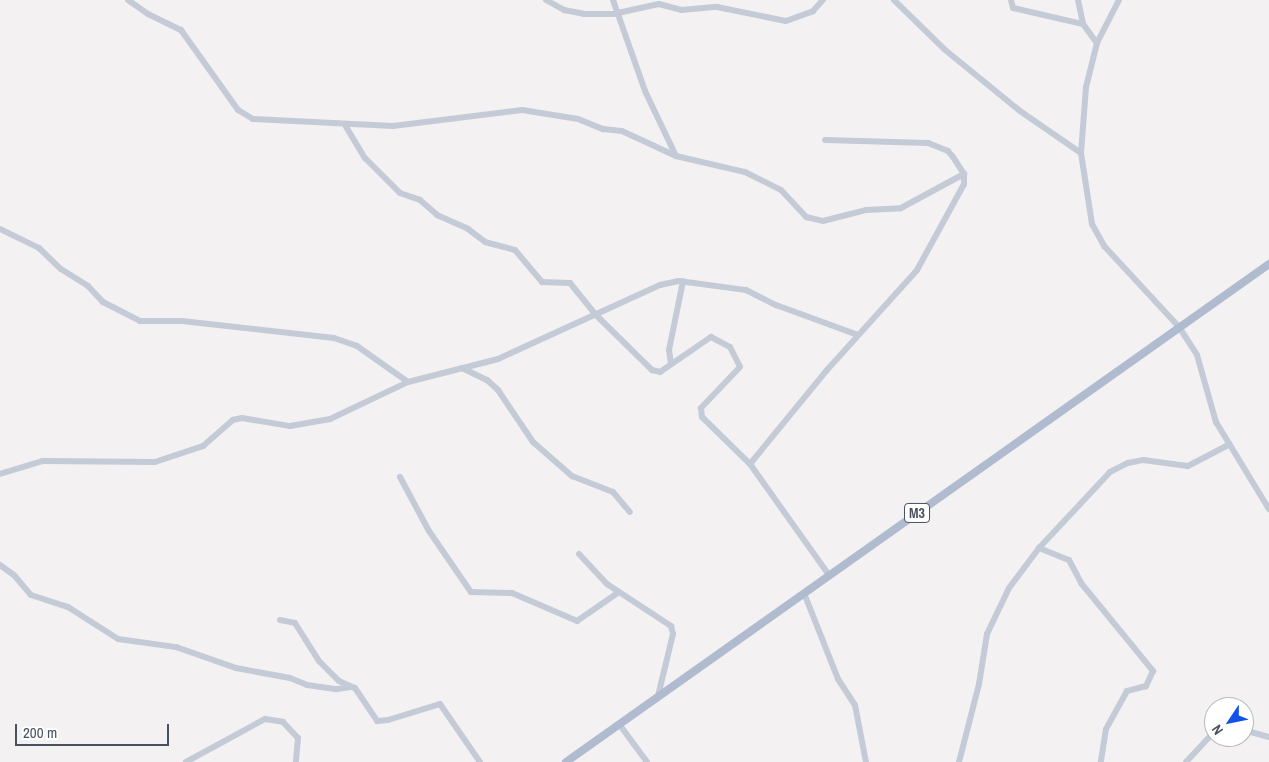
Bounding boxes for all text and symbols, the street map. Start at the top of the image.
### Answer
road number: M3 [903,502,931,524]
north arrow [1204,697,1254,747]
scale bar [18,714,171,746]
text: N [1208,721,1227,738]
text: 200 m [23,722,57,743]

